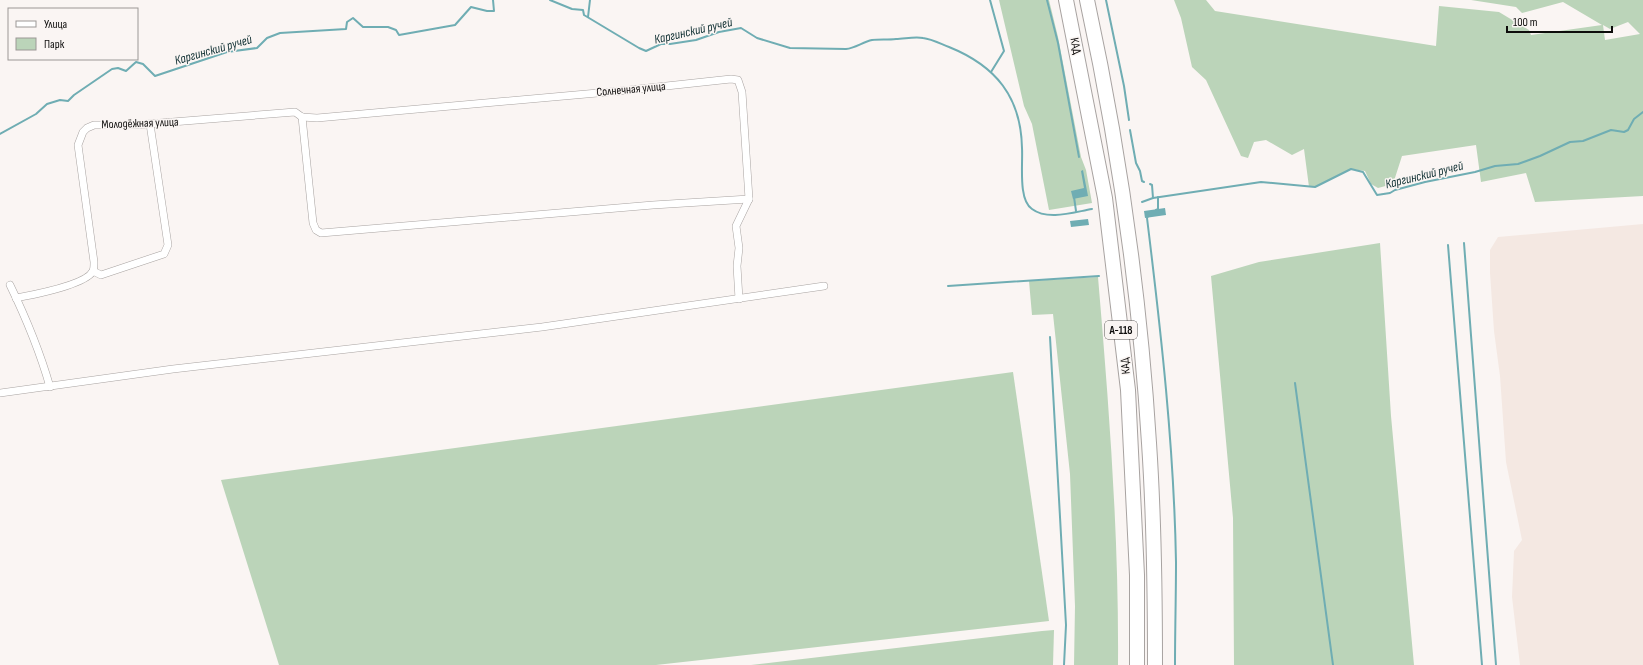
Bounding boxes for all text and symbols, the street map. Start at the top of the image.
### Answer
legend [8,8,138,60]
scale bar [1507,8,1612,34]
water label: Каргинский ручей [653,14,735,48]
text: 100 m [1513,15,1538,30]
text: Улица [44,17,68,32]
water label: Каргинский ручей [173,31,254,69]
street label: КАД [1067,36,1085,56]
text: Парк [44,37,65,52]
street label: Солнечная улица [596,79,667,100]
street label: Молодёжная улица [101,115,179,132]
water label: Каргинский ручей [1384,157,1465,192]
road number: А-118 [1105,321,1137,339]
street label: КАД [1117,357,1134,375]

